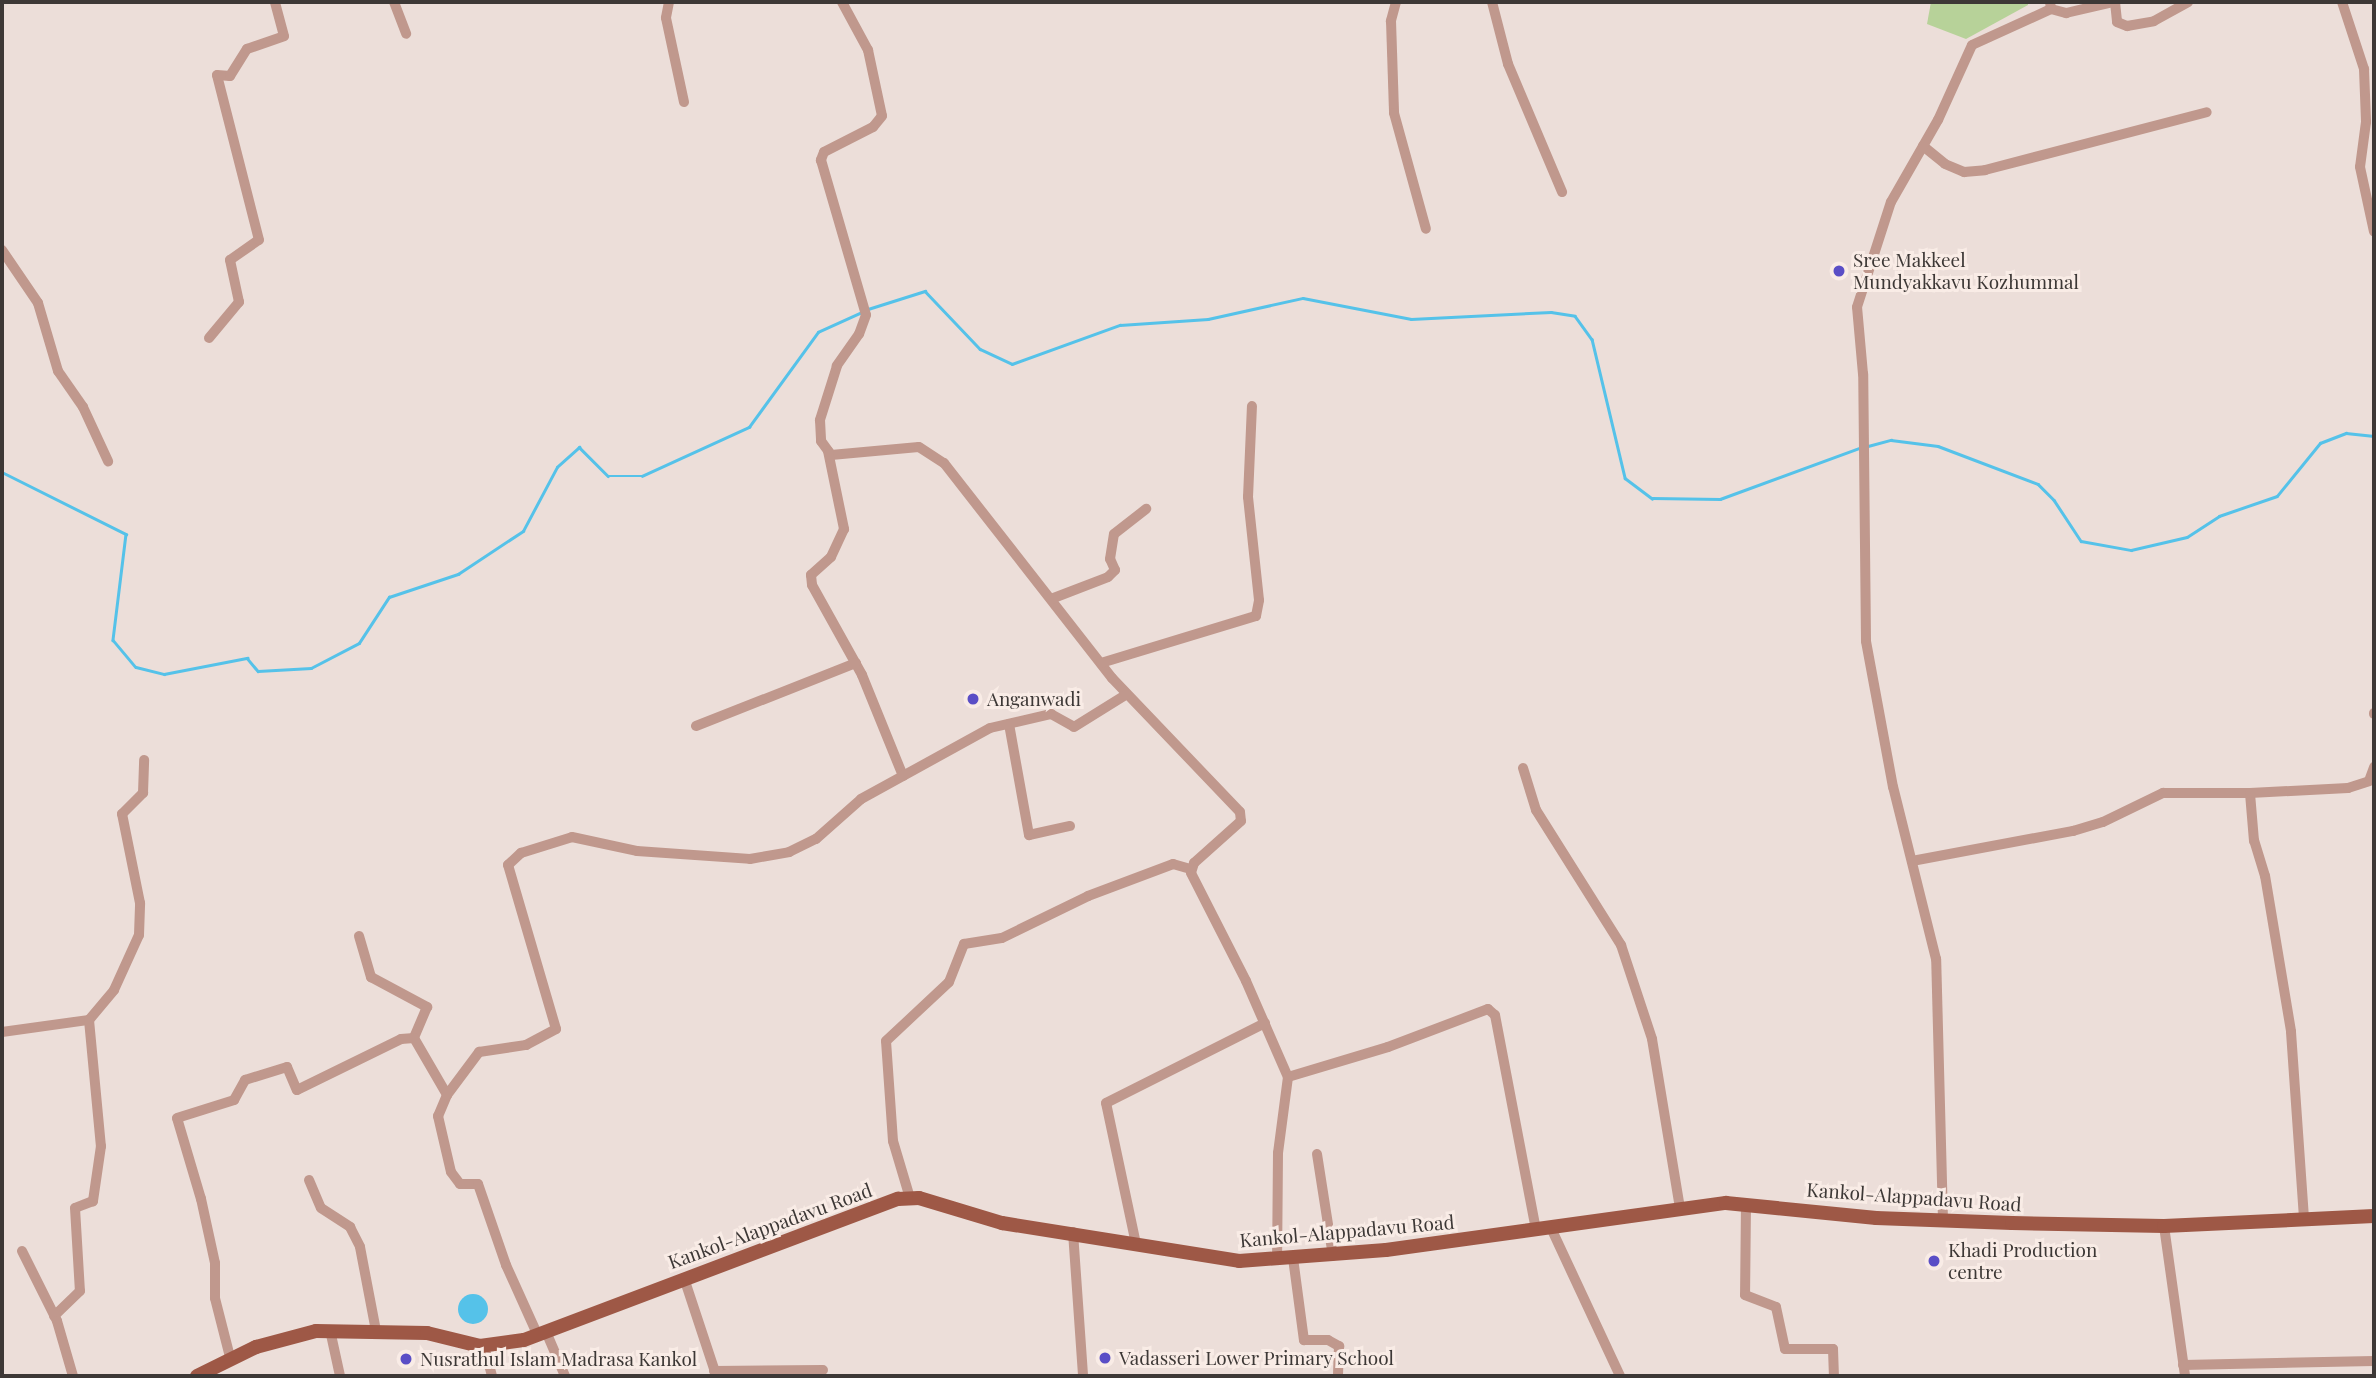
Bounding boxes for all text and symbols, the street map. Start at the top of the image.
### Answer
place label: Sree Makkeel Mundyakkavu Kozhummal [1853,249,2079,293]
marker: Sree Makkeel Mundyakkavu Kozhummal [1831,263,1847,279]
place label: Anganwadi [987,688,1081,710]
marker: Anganwadi [965,691,981,707]
street label: Kankol-Alappadavu Road [665,1178,875,1274]
street label: Kankol-Alappadavu Road [1806,1178,2022,1216]
street label: Kankol-Alappadavu Road [1239,1210,1455,1252]
place label: Khadi Production centre [1948,1239,2097,1283]
marker: Khadi Production centre [1926,1253,1942,1269]
place label: Vadasseri Lower Primary School [1119,1347,1395,1369]
place label: Nusrathul Islam Madrasa Kankol [420,1348,697,1370]
marker: Vadasseri Lower Primary School [1097,1350,1113,1366]
marker: Nusrathul Islam Madrasa Kankol [398,1351,414,1367]

